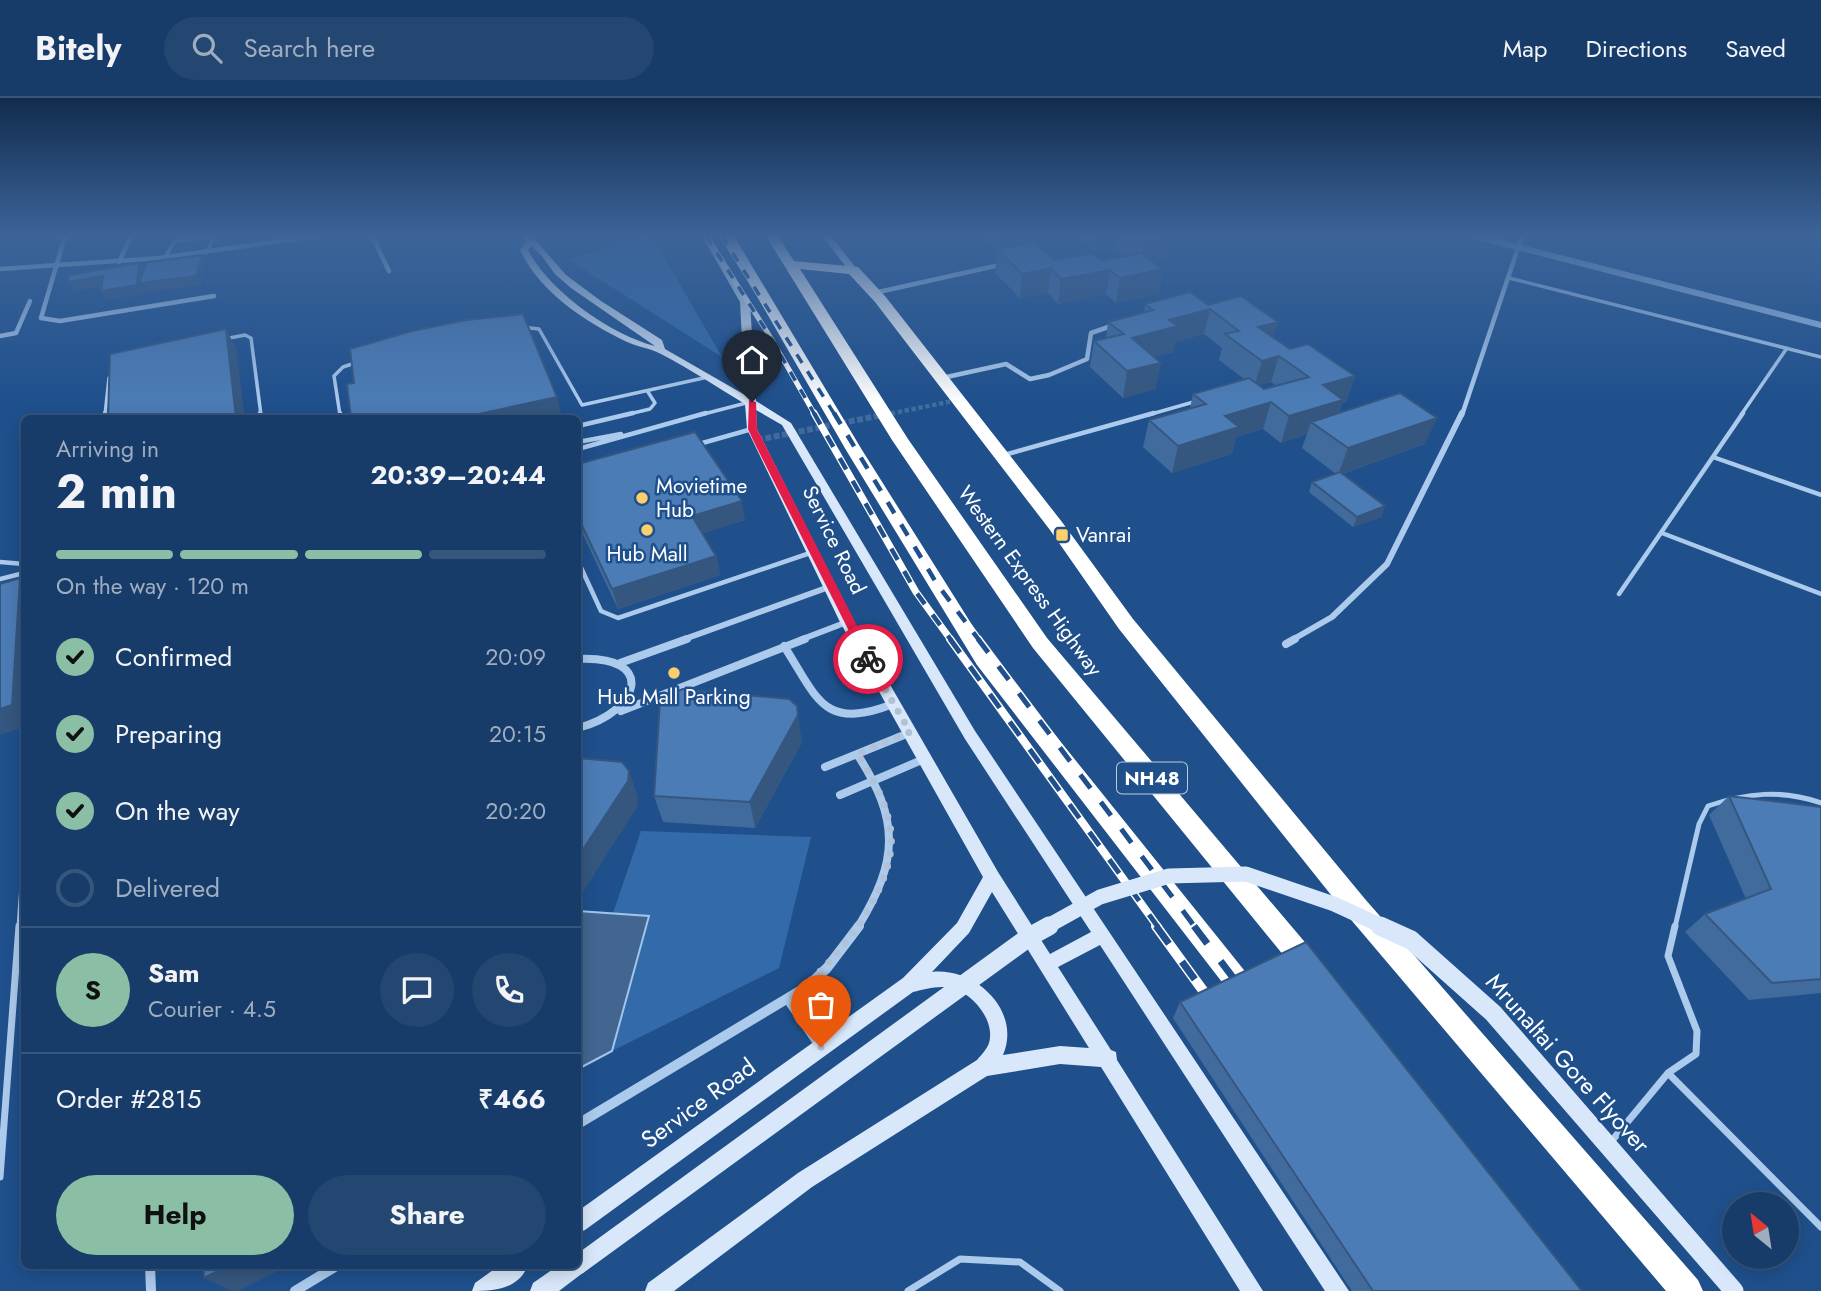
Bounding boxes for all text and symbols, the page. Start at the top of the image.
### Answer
search box [164,17,654,80]
text: Bitely [35,25,122,72]
icon: search [188,29,226,67]
text: Search here [244,29,375,67]
text: Map [1503,31,1548,66]
text: Directions [1586,31,1687,66]
text: Saved [1725,31,1786,66]
pin [722,330,782,402]
icon: home [733,341,771,379]
text: Arriving in [56,432,159,466]
text: 20:39–20:44 [370,456,546,494]
text: 2 min [56,459,177,525]
place label: Movietime Hub [656,471,748,525]
street label: Western Express Highway [951,480,1110,683]
street label: Service Road [795,481,873,599]
marker: Movietime Hub [634,490,650,506]
place label: Vanrai [1076,520,1132,550]
marker: Hub Mall [639,522,655,538]
marker: Vanrai [1054,527,1070,543]
place label: Hub Mall [606,539,688,569]
text: On the way · 120 m [56,569,249,603]
courier [833,624,903,694]
icon: check [56,638,94,676]
text: Confirmed [115,638,232,676]
text: 20:09 [485,640,546,674]
icon: bike [849,640,887,678]
marker: Hub Mall Parking [666,665,682,681]
place label: Hub Mall Parking [597,682,751,712]
icon: check [56,715,94,753]
text: Preparing [115,715,222,753]
text: 20:15 [489,717,546,751]
road number: NH48 [1117,762,1187,793]
icon: check [56,792,94,830]
text: On the way [115,792,240,830]
text: 20:20 [485,794,546,828]
text: Delivered [115,869,220,907]
button: chat [380,953,454,1027]
button: phone [472,953,546,1027]
text: Sam [148,954,200,992]
street label: Mrunaltai Gore Flyover [1478,965,1659,1161]
text: S [85,971,101,1009]
pin [791,975,851,1047]
icon: bag [802,986,840,1024]
text: Courier · 4.5 [148,992,276,1026]
street label: Service Road [633,1049,763,1157]
text: Order #2815 [56,1080,201,1118]
text: ₹466 [478,1080,546,1118]
button: Help [56,1175,294,1255]
button: Share [308,1175,546,1255]
north arrow [1722,1192,1799,1269]
map controls [1722,1192,1799,1269]

